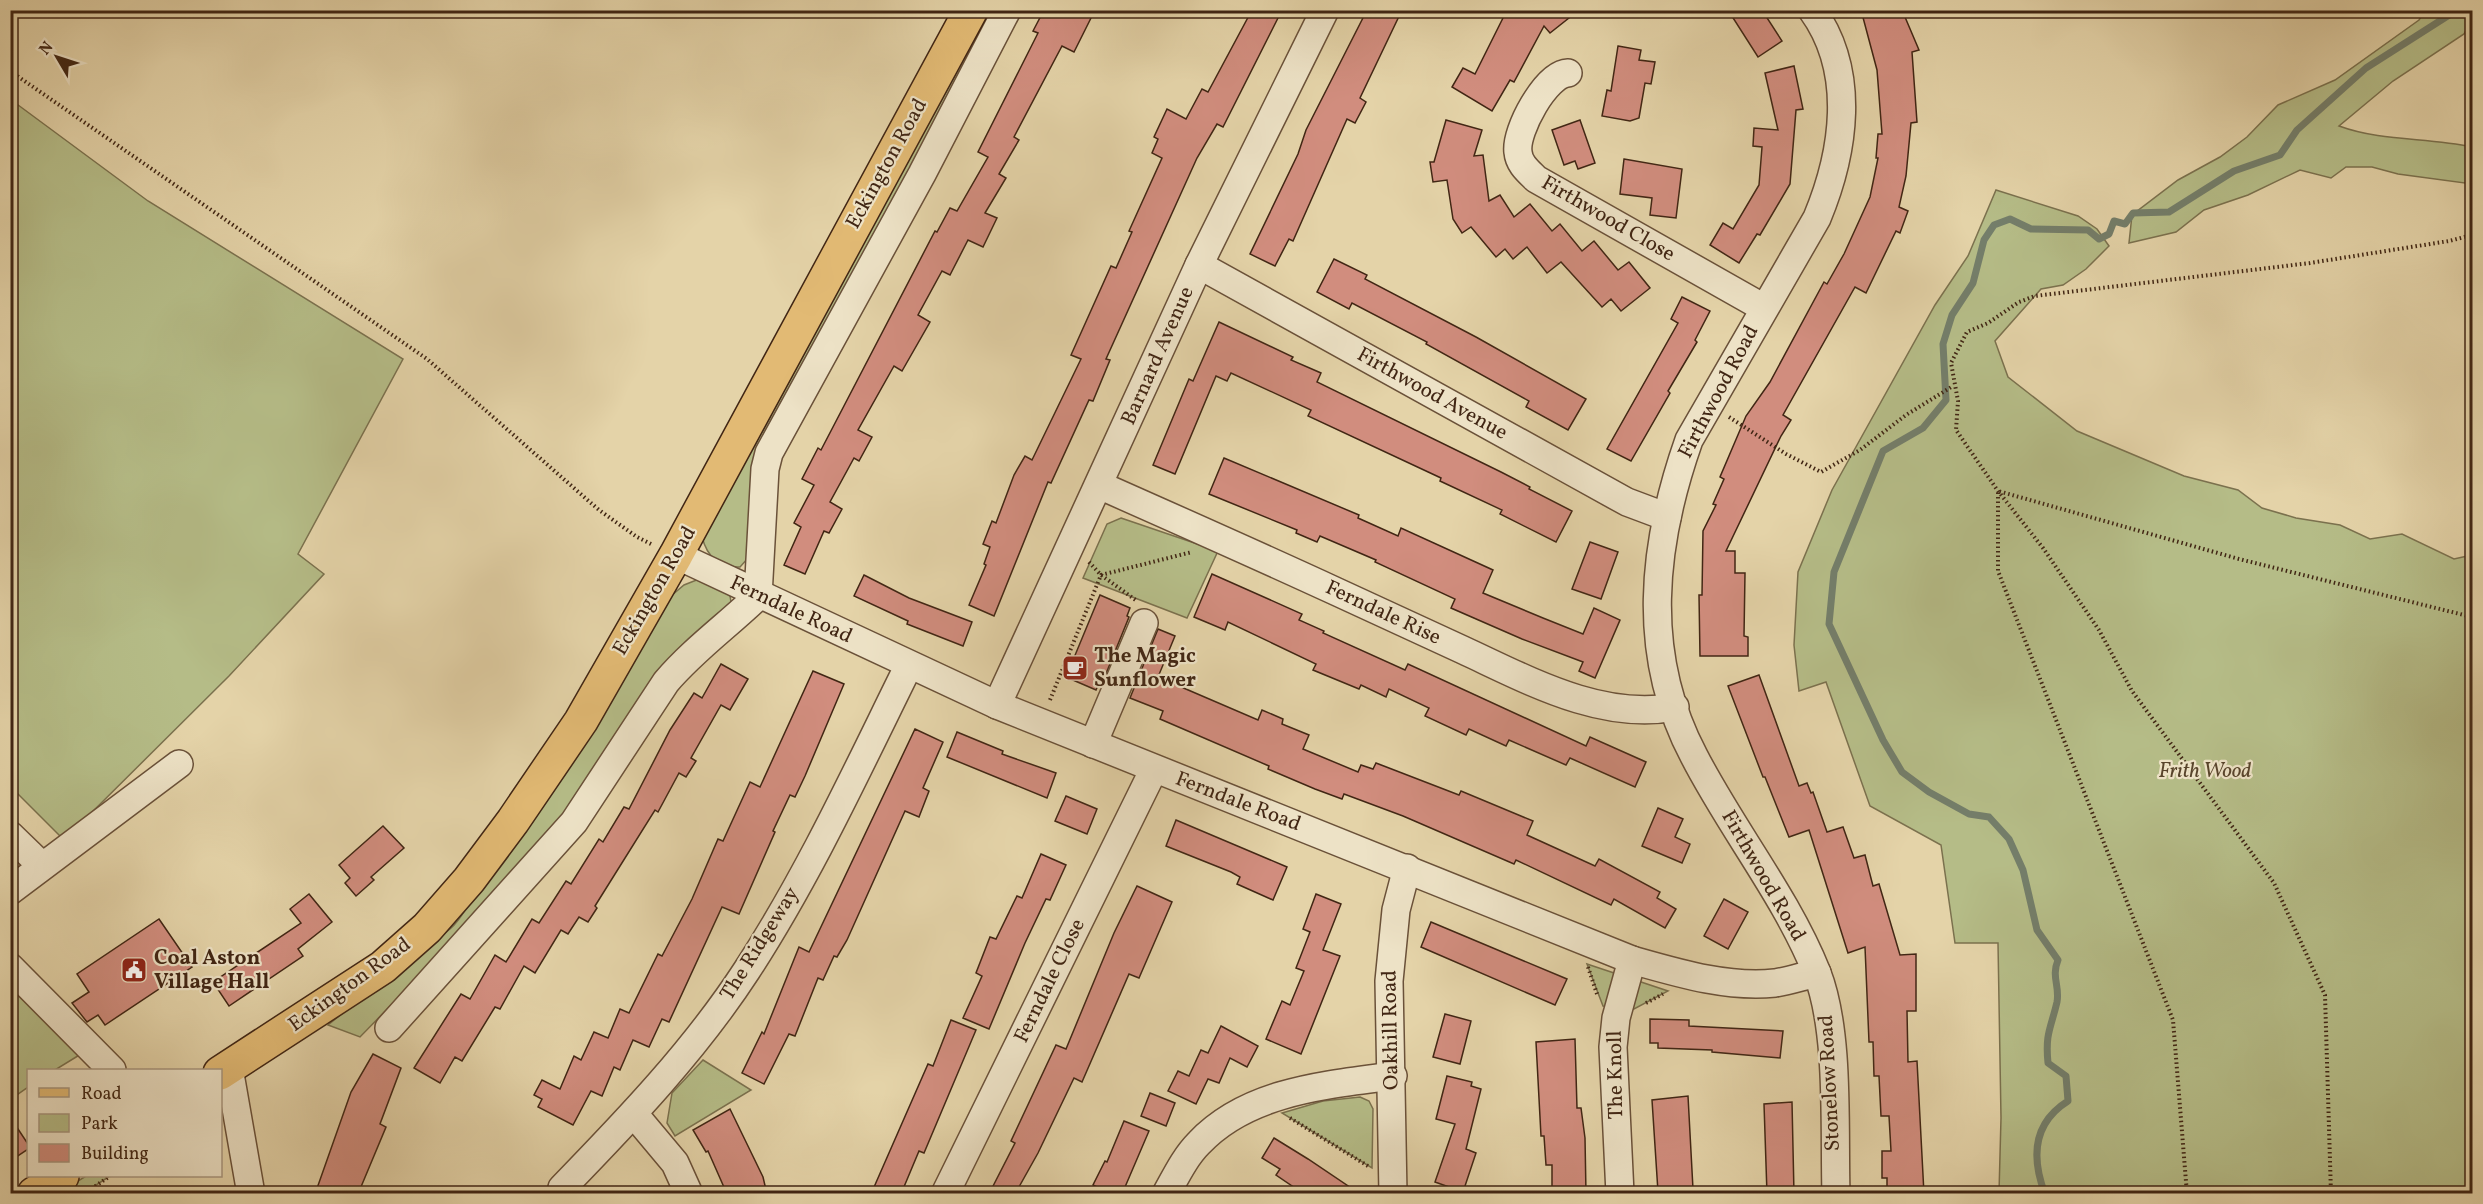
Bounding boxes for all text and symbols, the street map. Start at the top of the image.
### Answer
north arrow [27,27,87,87]
text: N [35,37,59,60]
street label: Eckington Road [839,94,935,234]
street label: Firthwood Close [1536,169,1680,269]
street label: Barnard Avenue [1114,282,1202,430]
street label: Firthwood Road [1672,320,1766,464]
street label: Firthwood Avenue [1351,340,1513,448]
street label: Eckington Road [606,521,704,661]
street label: Ferndale Road [725,569,857,651]
street label: Ferndale Rise [1321,574,1446,652]
place label: The Magic Sunflower [1094,642,1196,695]
cafe icon: The Magic Sunflower [1060,653,1090,683]
park label: Frith Wood [2158,757,2252,786]
street label: Ferndale Road [1171,765,1305,839]
street label: Firthwood Road [1714,805,1812,947]
street label: The Ridgeway [714,881,807,1006]
street label: Ferndale Close [1007,914,1093,1048]
street label: Eckington Road [283,931,417,1039]
place label: Coal Aston Village Hall [154,944,269,997]
public building icon: Coal Aston Village Hall [119,955,149,985]
street label: Oakhill Road [1375,970,1407,1090]
street label: Stonelow Road [1812,1014,1848,1152]
street label: The Knoll [1601,1030,1631,1120]
legend [27,1069,222,1177]
text: Road [81,1082,122,1107]
text: Park [81,1112,118,1137]
text: Building [81,1142,149,1167]

